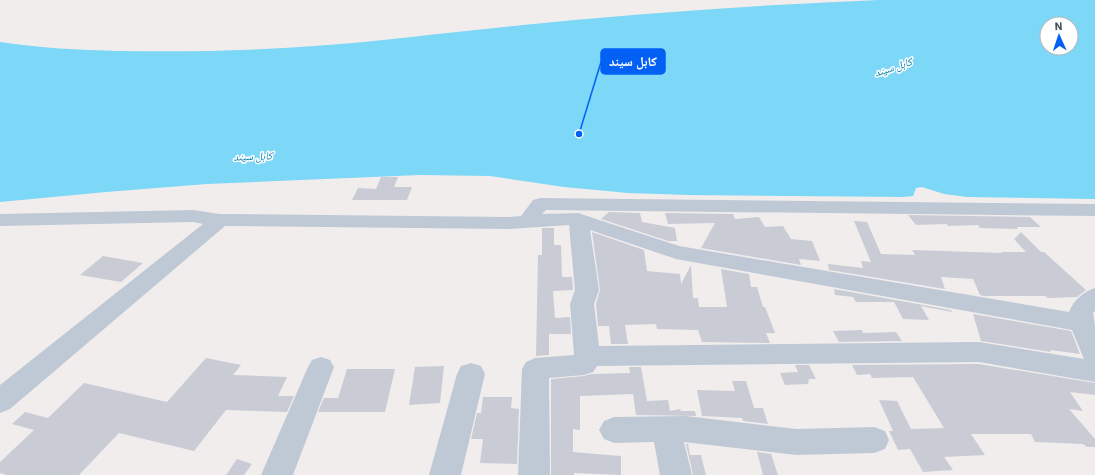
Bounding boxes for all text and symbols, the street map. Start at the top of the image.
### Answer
north arrow [1039,16,1079,56]
text: N [1054,19,1063,33]
callout: کابل سيند [601,49,665,74]
text: کابل سيند [609,53,657,70]
water label: کابل سيند [872,54,916,80]
water label: کابل سيند [233,148,275,164]

